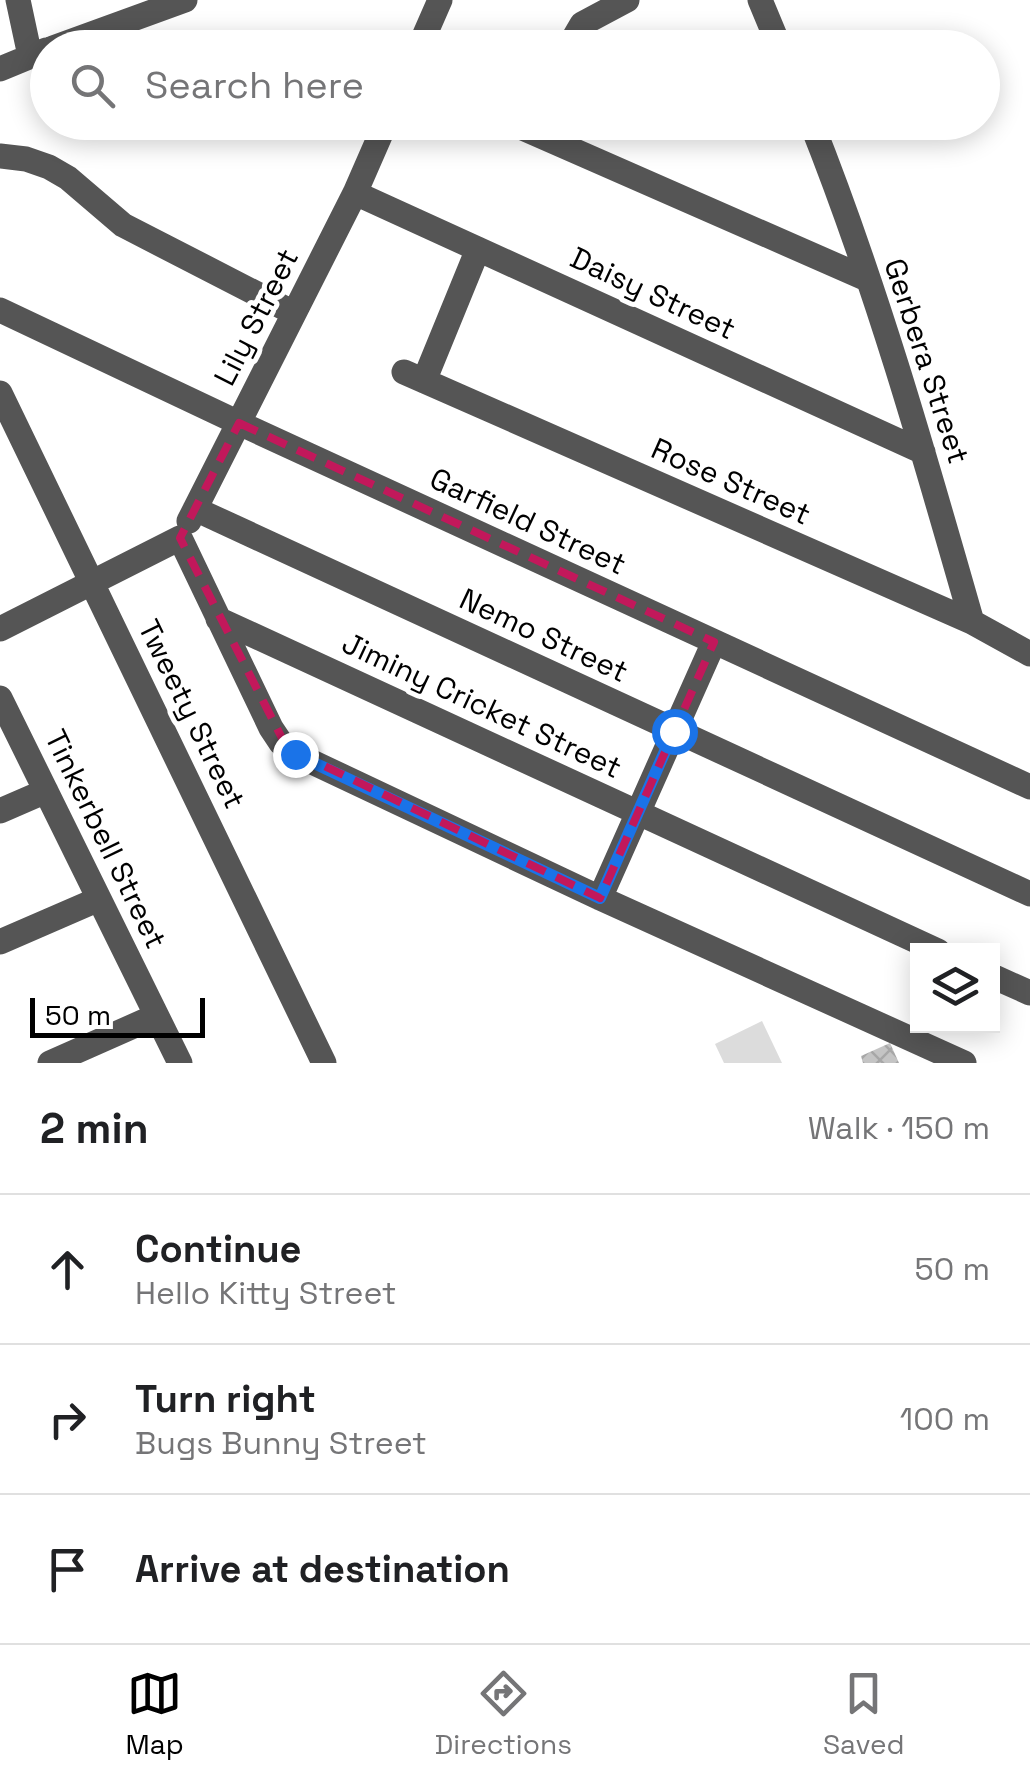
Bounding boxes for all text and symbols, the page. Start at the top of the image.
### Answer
search box [30,30,1000,140]
icon: search [65,58,120,113]
text: Search here [145,61,364,109]
street label: Daisy Street [564,238,742,348]
street label: Lily Street [205,242,307,392]
street label: Gerbera Street [875,254,979,468]
street label: Rose Street [645,429,817,533]
street label: Garfield Street [424,459,632,583]
street label: Nemo Street [454,579,634,691]
street label: Tweety Street [129,613,255,815]
street label: Jiminy Cricket Street [336,623,628,787]
route start [652,709,698,755]
street label: Tinkerbell Street [36,723,176,955]
route end [273,732,319,778]
map controls [910,943,1000,1033]
button: layers [910,943,1000,1033]
scale bar [30,993,205,1038]
text: 50 m [45,997,111,1033]
text: 2 min [40,1102,149,1155]
text: Walk · 150 m [808,1108,990,1148]
text: Continue [135,1225,301,1273]
icon: ahead [40,1242,95,1297]
text: 50 m [915,1249,990,1289]
text: Hello Kitty Street [135,1273,397,1313]
text: Turn right [135,1375,316,1423]
icon: right [40,1392,95,1447]
text: 100 m [900,1399,990,1439]
text: Bugs Bunny Street [135,1423,427,1463]
icon: arrive [40,1542,95,1597]
text: Arrive at destination [135,1545,510,1593]
tab: Map [125,1666,184,1762]
tab: Directions [435,1666,572,1762]
tab: Saved [823,1666,905,1762]

